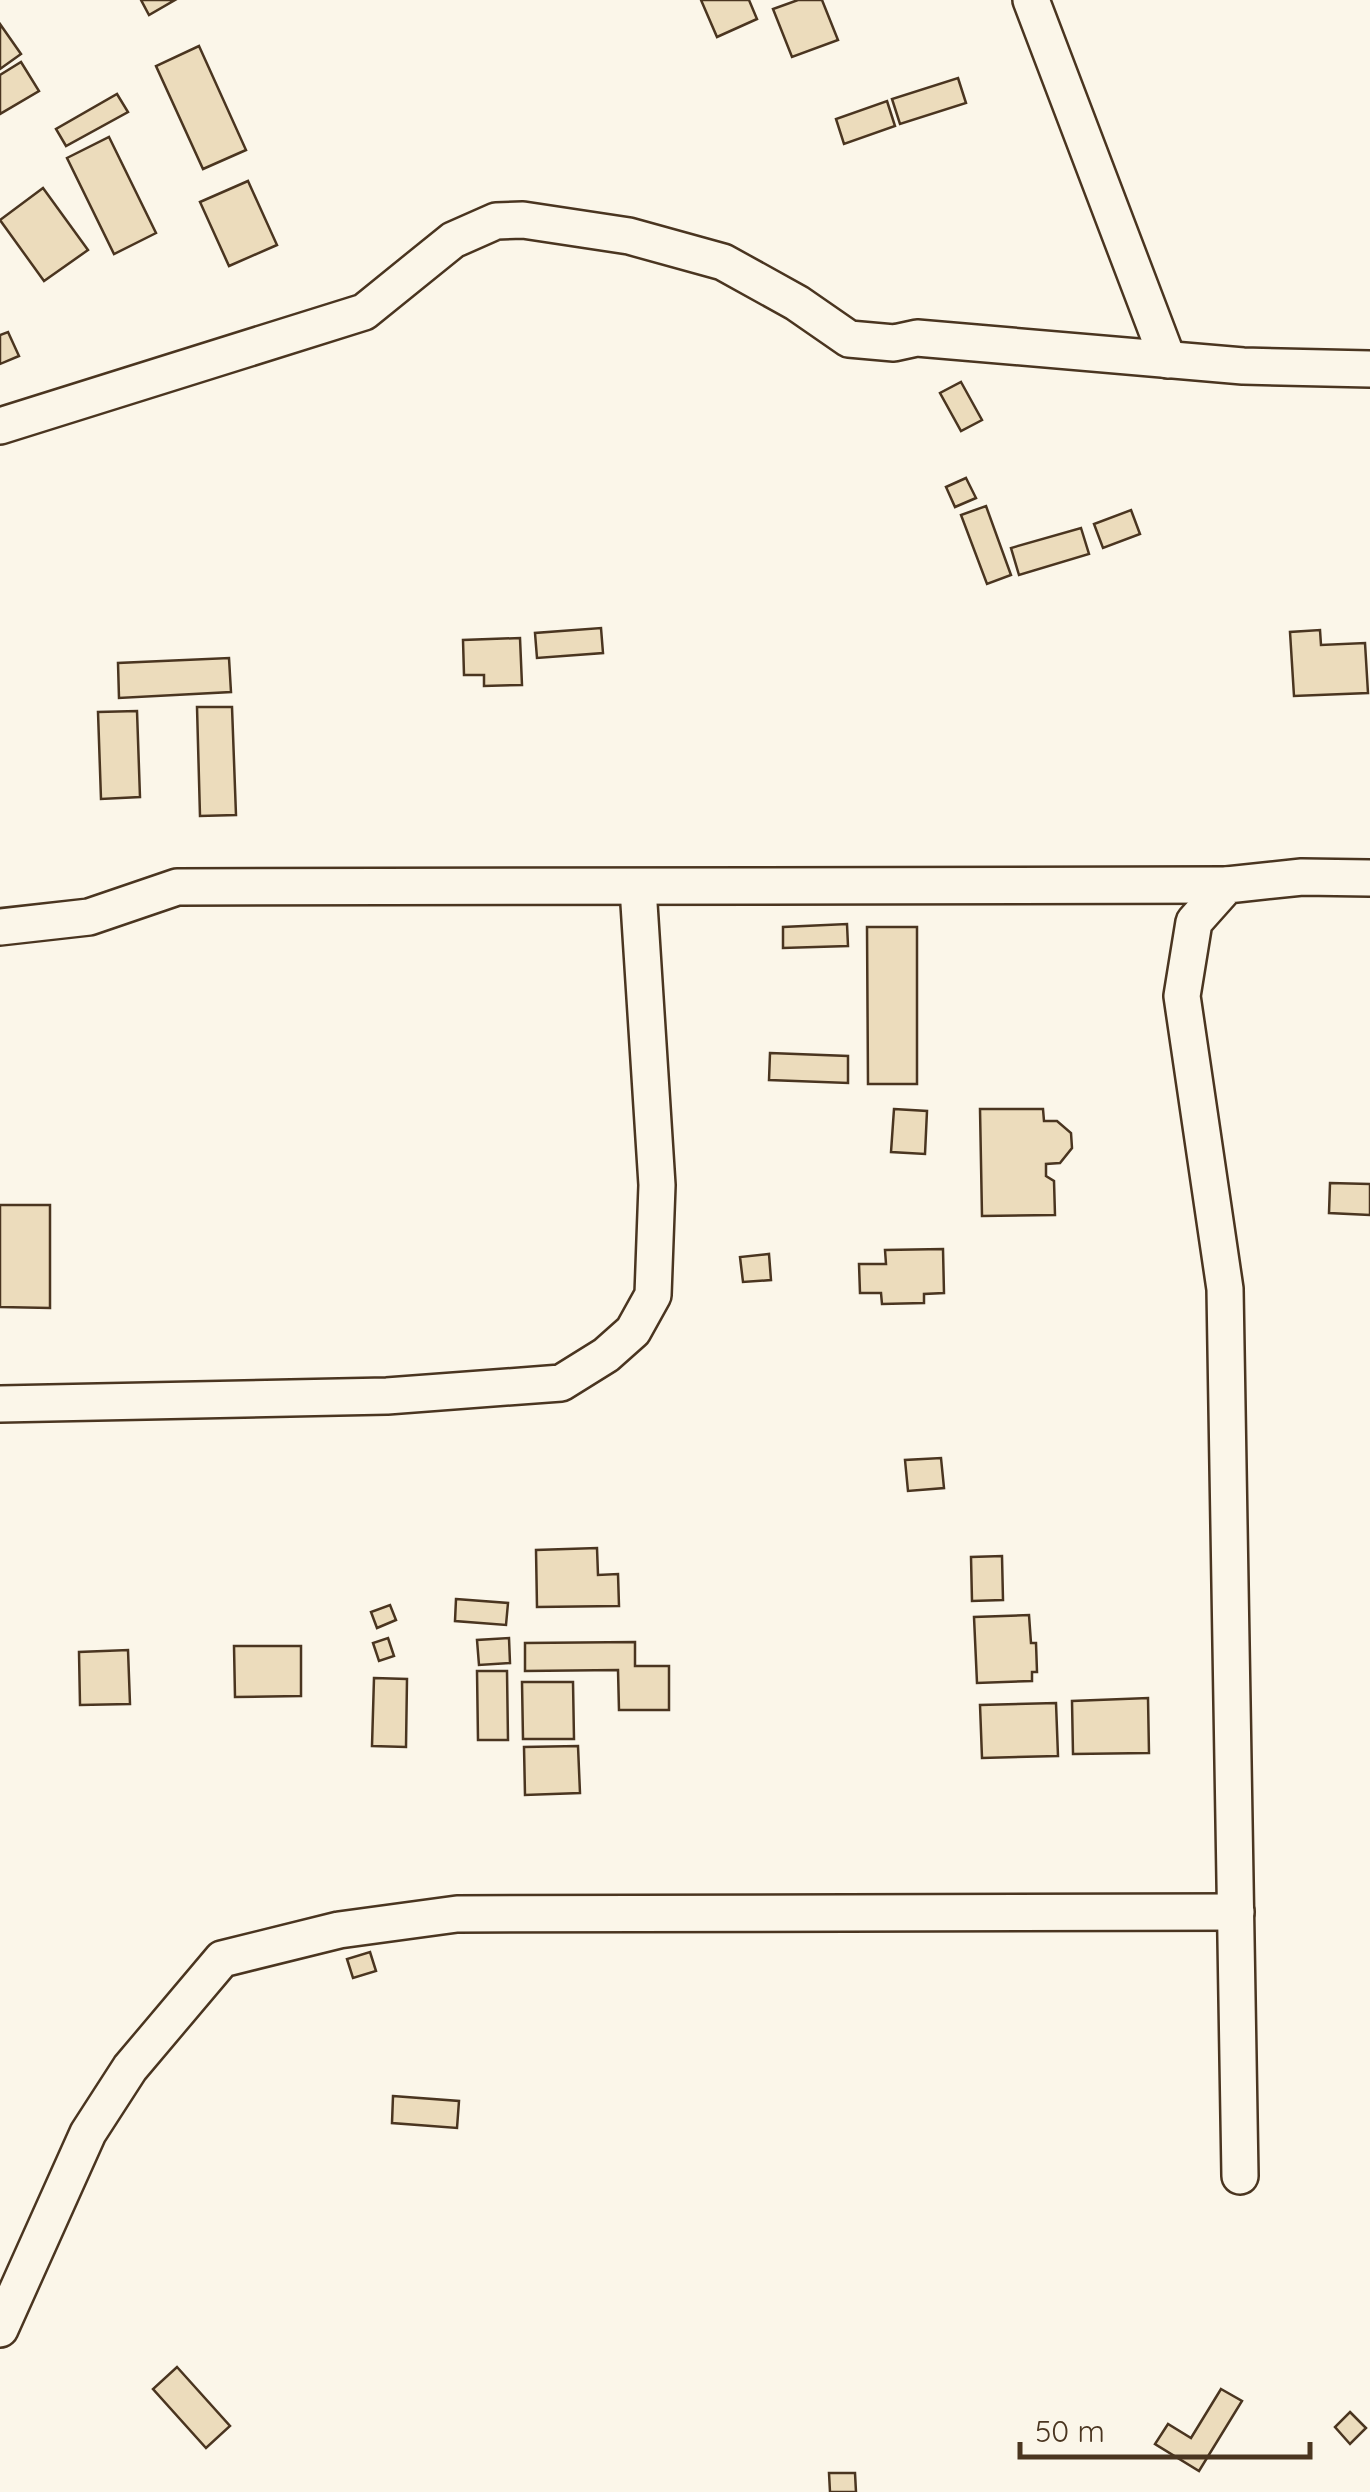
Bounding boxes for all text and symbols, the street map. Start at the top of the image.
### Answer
scale bar [1020,2397,1310,2459]
text: 50 m [1035,2412,1105,2450]

